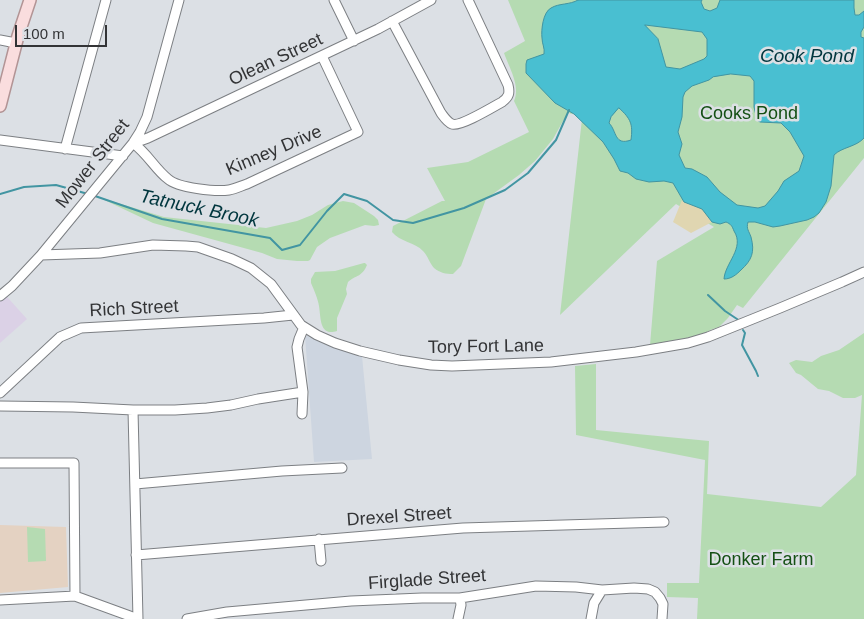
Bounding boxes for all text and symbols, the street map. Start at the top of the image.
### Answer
scale bar [18,15,110,47]
text: 100 m [23,25,65,42]
street label: Olean Street [226,29,326,91]
water label: Cook Pond [760,46,854,68]
park label: Cooks Pond [700,103,798,125]
street label: Mower Street [52,115,134,213]
street label: Kinney Drive [223,121,325,181]
water label: Tatnuck Brook [138,185,260,233]
street label: Rich Street [89,296,179,322]
street label: Tory Fort Lane [428,335,544,359]
street label: Drexel Street [346,503,452,531]
park label: Donker Farm [708,549,814,571]
street label: Firglade Street [367,565,487,595]

